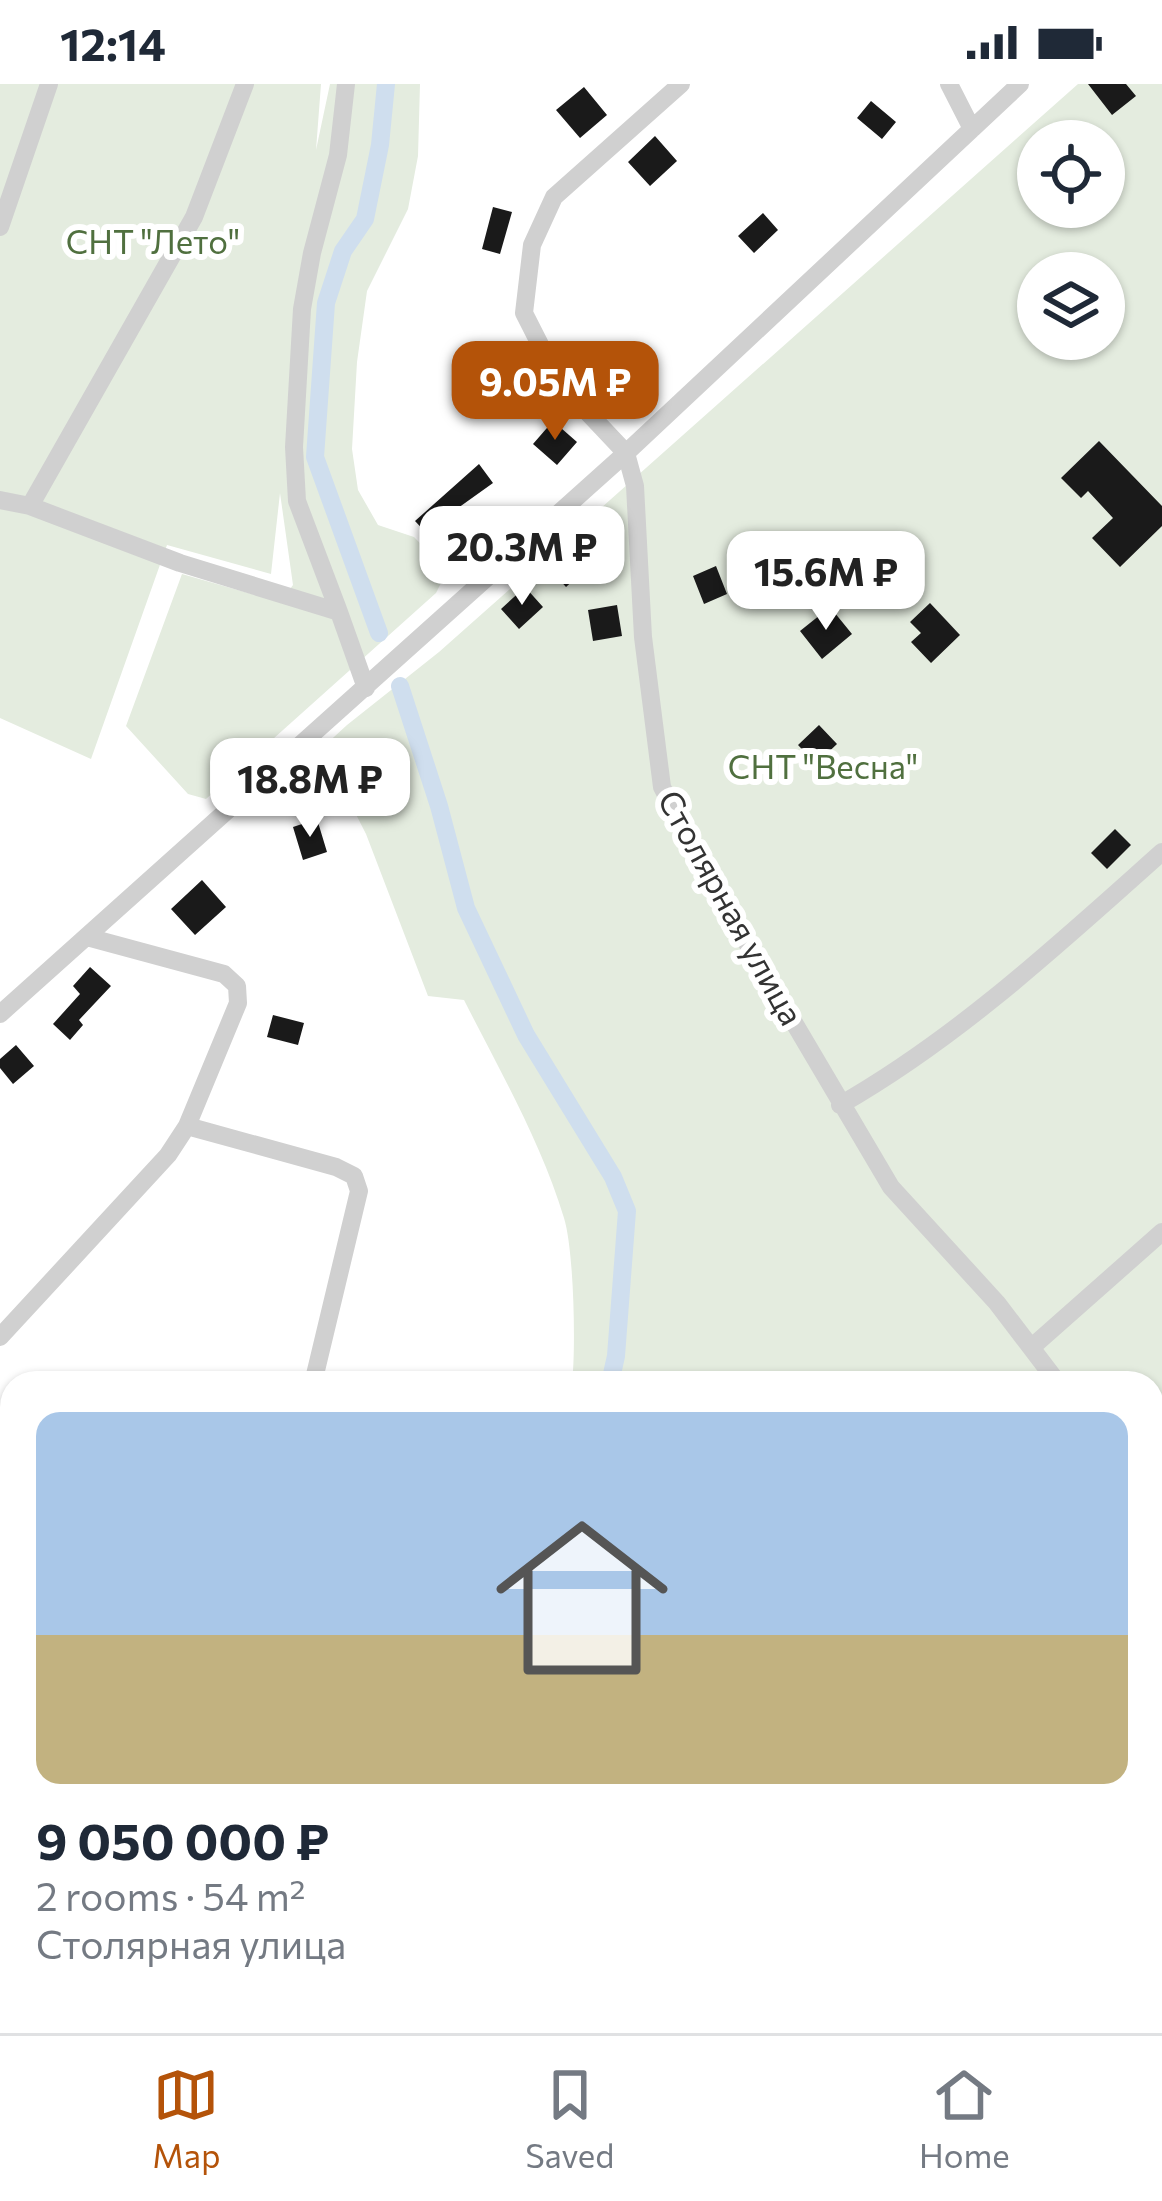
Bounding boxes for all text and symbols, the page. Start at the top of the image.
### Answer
text: 12:14 [60,15,166,70]
map controls [1017,120,1125,360]
button: locate [1017,120,1125,228]
park label: СНТ "Лето" [66,220,240,261]
button: layers [1017,252,1125,360]
pin: 9.05M ₽ [444,341,666,443]
text: 9.05M ₽ [479,356,631,404]
pin: 20.3M ₽ [411,506,633,608]
text: 20.3M ₽ [446,521,598,569]
pin: 15.6M ₽ [715,531,937,633]
text: 15.6M ₽ [754,546,898,594]
pin: 18.8M ₽ [199,738,421,840]
park label: СНТ "Весна" [728,745,918,786]
text: 18.8M ₽ [237,753,383,801]
street label: Столярная улица [650,782,814,1032]
icon: home [474,1490,690,1706]
text: 9 050 000 ₽ [36,1808,330,1871]
text: 2 rooms · 54 m² [36,1871,306,1919]
text: Столярная улица [36,1919,346,1967]
tab: Map [152,2062,220,2175]
tab: Saved [525,2062,614,2175]
tab: Home [919,2062,1010,2175]

